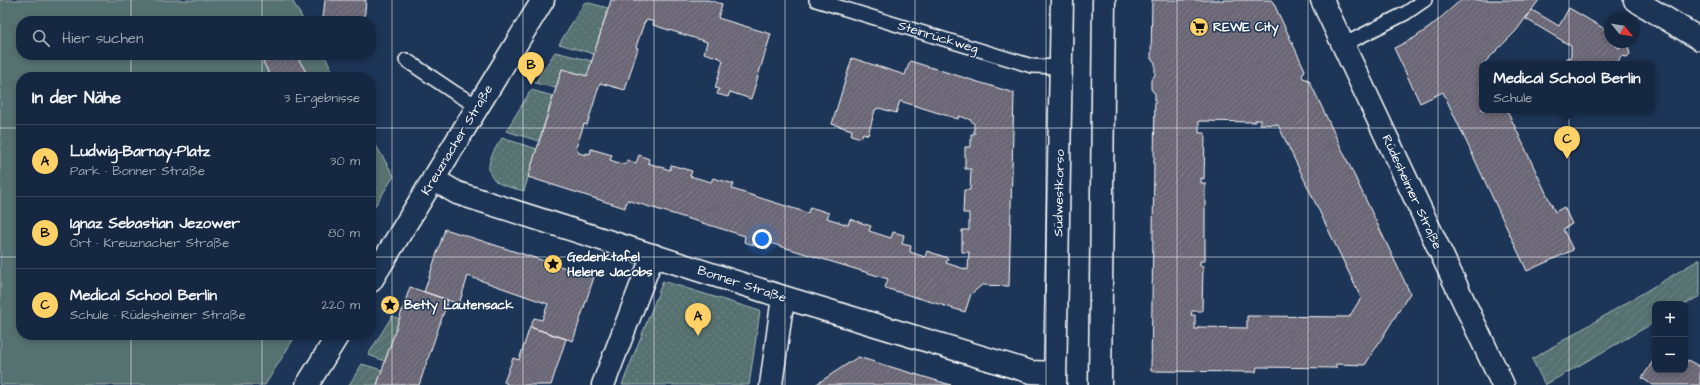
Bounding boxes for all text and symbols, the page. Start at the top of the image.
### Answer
north arrow [1604,12,1640,48]
search box [16,16,376,60]
street label: Steinrückweg [895,16,981,59]
supermarket icon: REWE City [1188,16,1210,38]
place label: REWE City [1213,18,1280,37]
icon: search [30,27,52,49]
text: Hier suchen [62,28,143,49]
pin: B [518,52,544,85]
popup [1479,61,1655,113]
text: Medical School Berlin [1494,68,1640,89]
street label: Kreuznacher Straße [417,81,497,199]
text: In der Nähe [32,86,121,110]
text: 3 Ergebnisse [284,89,360,107]
text: Schule [1494,89,1532,107]
pin: C [1554,126,1580,159]
street label: Rüdesheimer Straße [1377,132,1447,252]
text: Ludwig-Barnay-Platz [70,141,210,162]
street label: Südwestkorso [1049,149,1069,237]
text: A [41,152,49,170]
text: 30 m [330,152,360,170]
text: Park · Bonner Straße [70,162,205,180]
text: Ignaz Sebastian Jezower [70,213,240,234]
text: B [40,224,50,242]
text: 80 m [328,224,360,242]
your location [752,229,772,249]
text: Ort · Kreuznacher Straße [70,234,229,252]
place label: Gedenktafel Helene Jacobs [567,248,653,281]
place icon: Gedenktafel Helene Jacobs [542,253,564,275]
street label: Bonner Straße [695,261,789,307]
text: Medical School Berlin [70,285,217,306]
place icon: Betty Lautensack [379,294,401,316]
text: C [40,296,50,314]
text: 220 m [322,296,360,314]
place label: Betty Lautensack [404,296,514,315]
map controls [1652,301,1688,373]
button: + [1652,301,1688,337]
pin: A [685,303,711,336]
text: Schule · Rüdesheimer Straße [70,306,246,324]
button: − [1652,337,1688,373]

